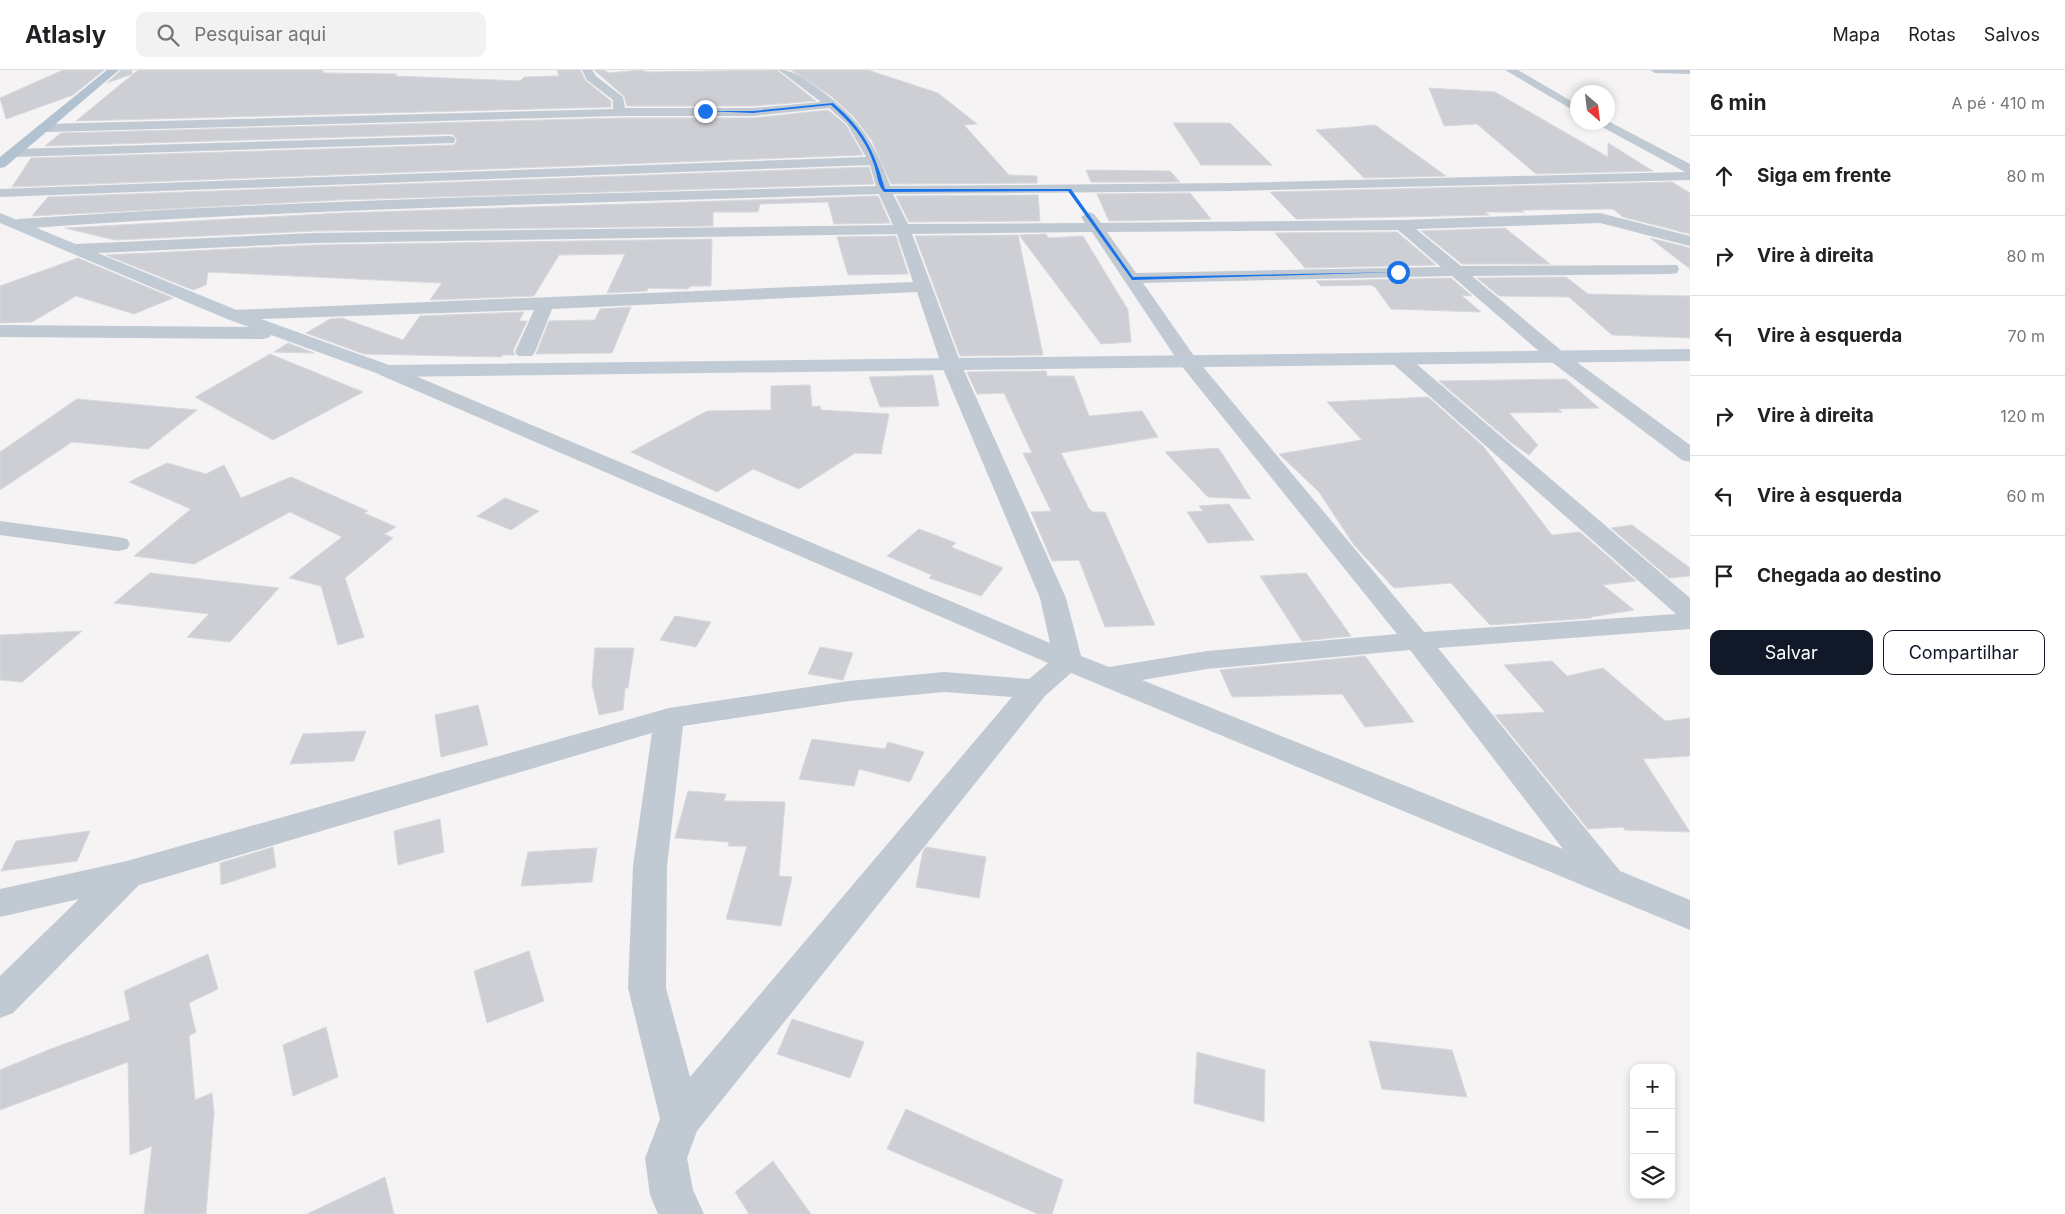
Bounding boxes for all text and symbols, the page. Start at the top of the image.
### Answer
search box [136,12,486,57]
text: Atlasly [25,20,106,49]
icon: search [154,21,182,49]
text: Pesquisar aqui [194,23,326,46]
text: Mapa [1832,24,1880,45]
text: Rotas [1908,24,1956,45]
text: Salvos [1984,24,2040,45]
north arrow [1570,85,1615,130]
text: 6 min [1710,90,1767,115]
text: A pé · 410 m [1952,93,2045,113]
route end [694,100,717,123]
icon: ahead [1710,162,1738,190]
text: Siga em frente [1757,164,1891,187]
text: 80 m [2006,166,2045,186]
icon: right [1710,242,1738,270]
text: Vire à direita [1757,244,1874,267]
text: 80 m [2006,246,2045,266]
route start [1387,261,1410,284]
icon: left [1710,322,1738,350]
text: Vire à esquerda [1757,324,1902,347]
text: 70 m [2008,326,2045,346]
icon: right [1710,402,1738,430]
text: Vire à direita [1757,404,1874,427]
text: 120 m [2000,406,2045,426]
icon: left [1710,482,1738,510]
text: Vire à esquerda [1757,484,1902,507]
text: 60 m [2006,486,2045,506]
icon: arrive [1710,562,1738,590]
text: Chegada ao destino [1757,564,1941,587]
button: Salvar [1710,630,1873,675]
button: Compartilhar [1883,630,2045,675]
map controls [1630,1064,1675,1199]
button: + [1630,1064,1675,1109]
button: − [1630,1109,1675,1154]
button: layers [1630,1154,1675,1199]

